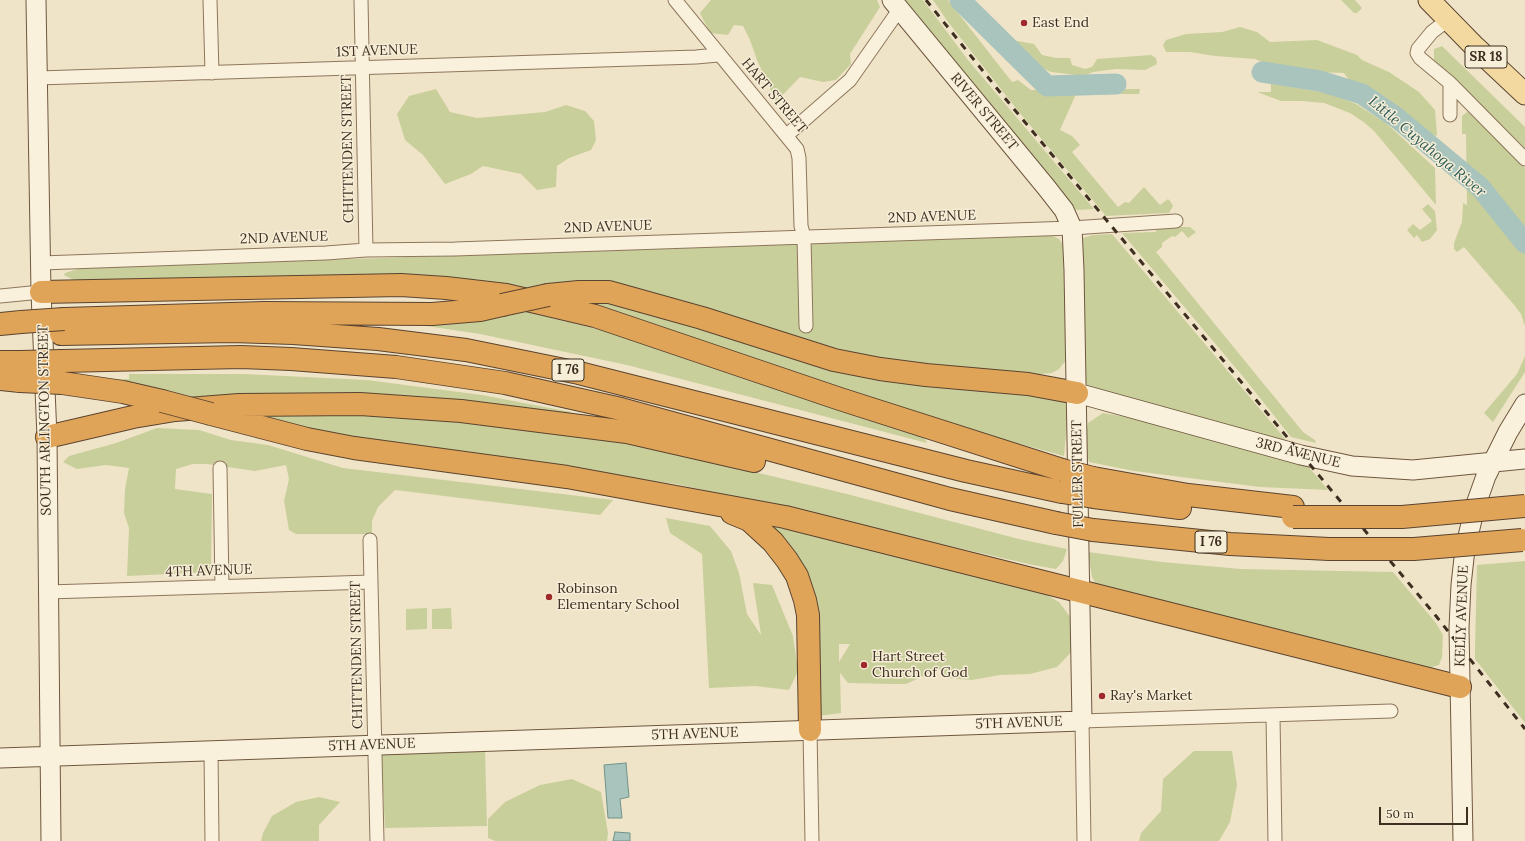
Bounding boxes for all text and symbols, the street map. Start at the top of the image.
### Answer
place label: East End [1032,15,1089,31]
marker: East End [1019,18,1029,28]
street label: 1ST AVENUE [336,41,418,61]
road number: SR 18 [1465,46,1507,68]
street label: HART STREET [738,55,810,137]
street label: RIVER STREET [947,70,1021,154]
street label: CHITTENDEN STREET [338,75,358,223]
water label: Little Cuyahoga River [1365,93,1489,201]
street label: 2ND AVENUE [888,207,976,227]
street label: 2ND AVENUE [564,217,652,237]
street label: 2ND AVENUE [240,228,328,248]
street label: SOUTH ARLINGTON STREET [35,324,55,516]
road number: I 76 [552,359,584,381]
street label: FULLER STREET [1069,420,1087,528]
street label: 3RD AVENUE [1254,434,1342,472]
road number: I 76 [1195,531,1227,553]
street label: 4TH AVENUE [165,561,253,581]
street label: KELLY AVENUE [1452,565,1472,667]
street label: CHITTENDEN STREET [347,581,367,729]
place label: Robinson Elementary School [557,581,680,614]
marker: Robinson Elementary School [544,592,554,602]
place label: Hart Street Church of God [872,649,968,682]
marker: Hart Street Church of God [859,660,869,670]
place label: Ray's Market [1110,688,1193,704]
marker: Ray's Market [1097,691,1107,701]
street label: 5TH AVENUE [975,713,1063,733]
street label: 5TH AVENUE [651,724,739,744]
street label: 5TH AVENUE [328,735,416,755]
scale bar [1381,799,1470,825]
text: 50 m [1386,806,1414,821]

